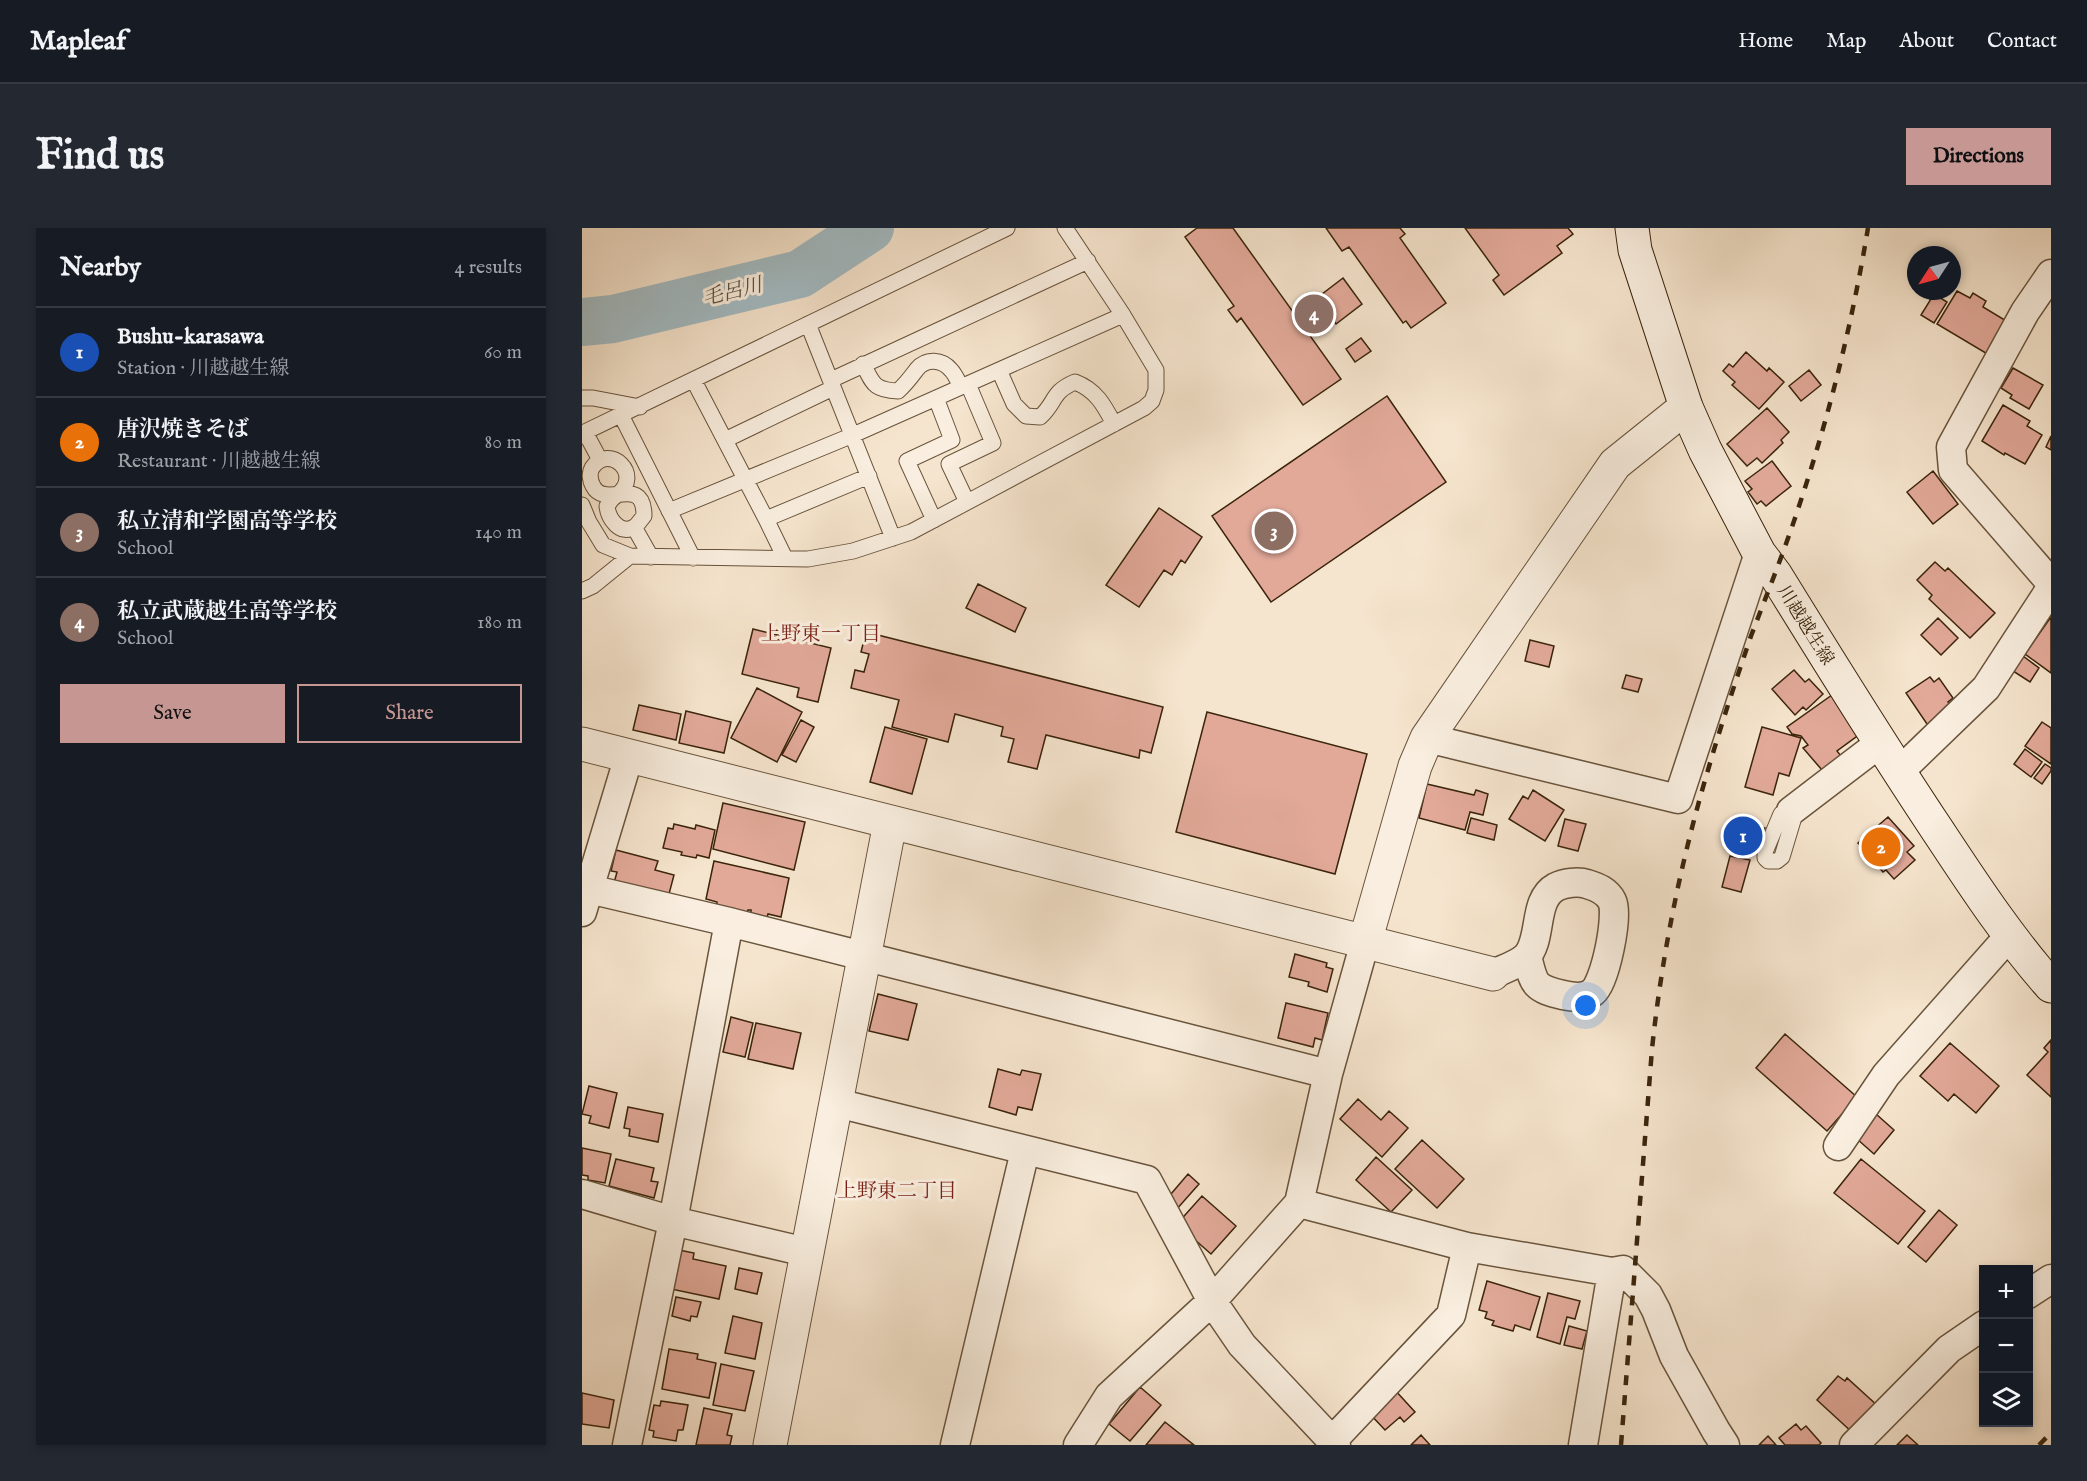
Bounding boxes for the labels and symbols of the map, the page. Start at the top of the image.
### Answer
north arrow [1907,246,1961,300]
water label: 毛呂川 [700,273,766,312]
pin: 4 [1294,292,1334,337]
pin: 3 [1254,508,1294,554]
street label: 川越越生線 [1771,582,1838,670]
district label: 上野東一丁目 [761,622,881,647]
pin: 1 [1724,814,1762,858]
pin: 2 [1862,824,1900,870]
your location [1571,991,1600,1020]
district label: 上野東二丁目 [837,1179,957,1204]

